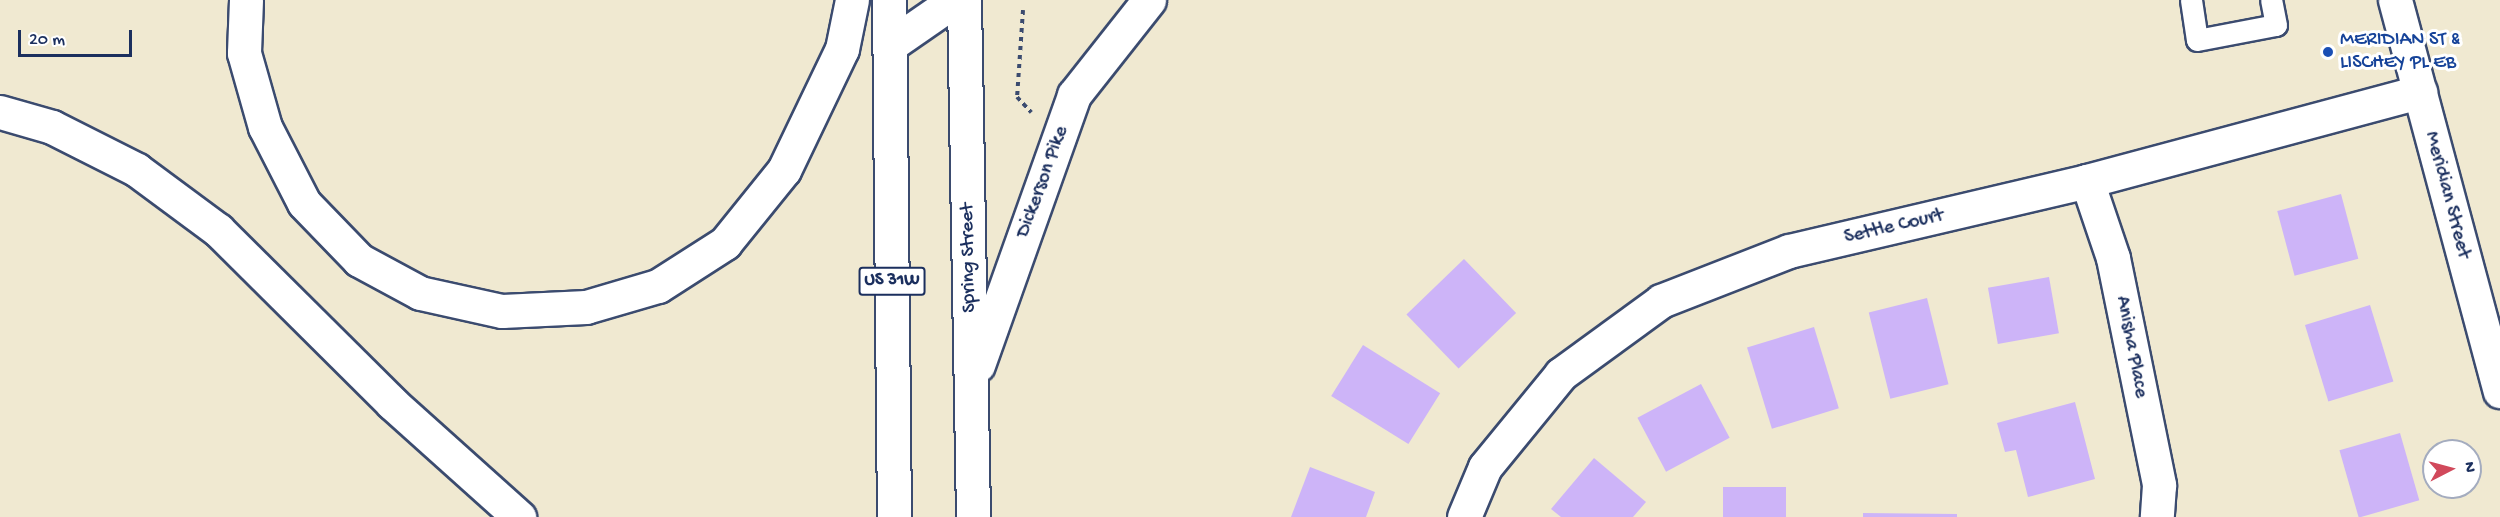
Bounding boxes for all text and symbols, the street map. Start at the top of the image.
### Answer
scale bar [21,18,135,56]
place label: MERIDIAN ST & LISCHEY PL EB [2340,28,2460,75]
text: 20 m [29,30,65,51]
marker: MERIDIAN ST & LISCHEY PL EB [2321,45,2335,59]
street label: Dickerson Pike [1012,123,1074,241]
street label: Meridian Street [2419,129,2475,261]
street label: Spring Street [956,203,982,313]
street label: Settle Court [1842,204,1946,250]
road number: US 31W [858,266,926,296]
street label: Anisha Place [2109,294,2153,400]
north arrow [2422,439,2482,499]
text: N [2458,461,2478,473]

